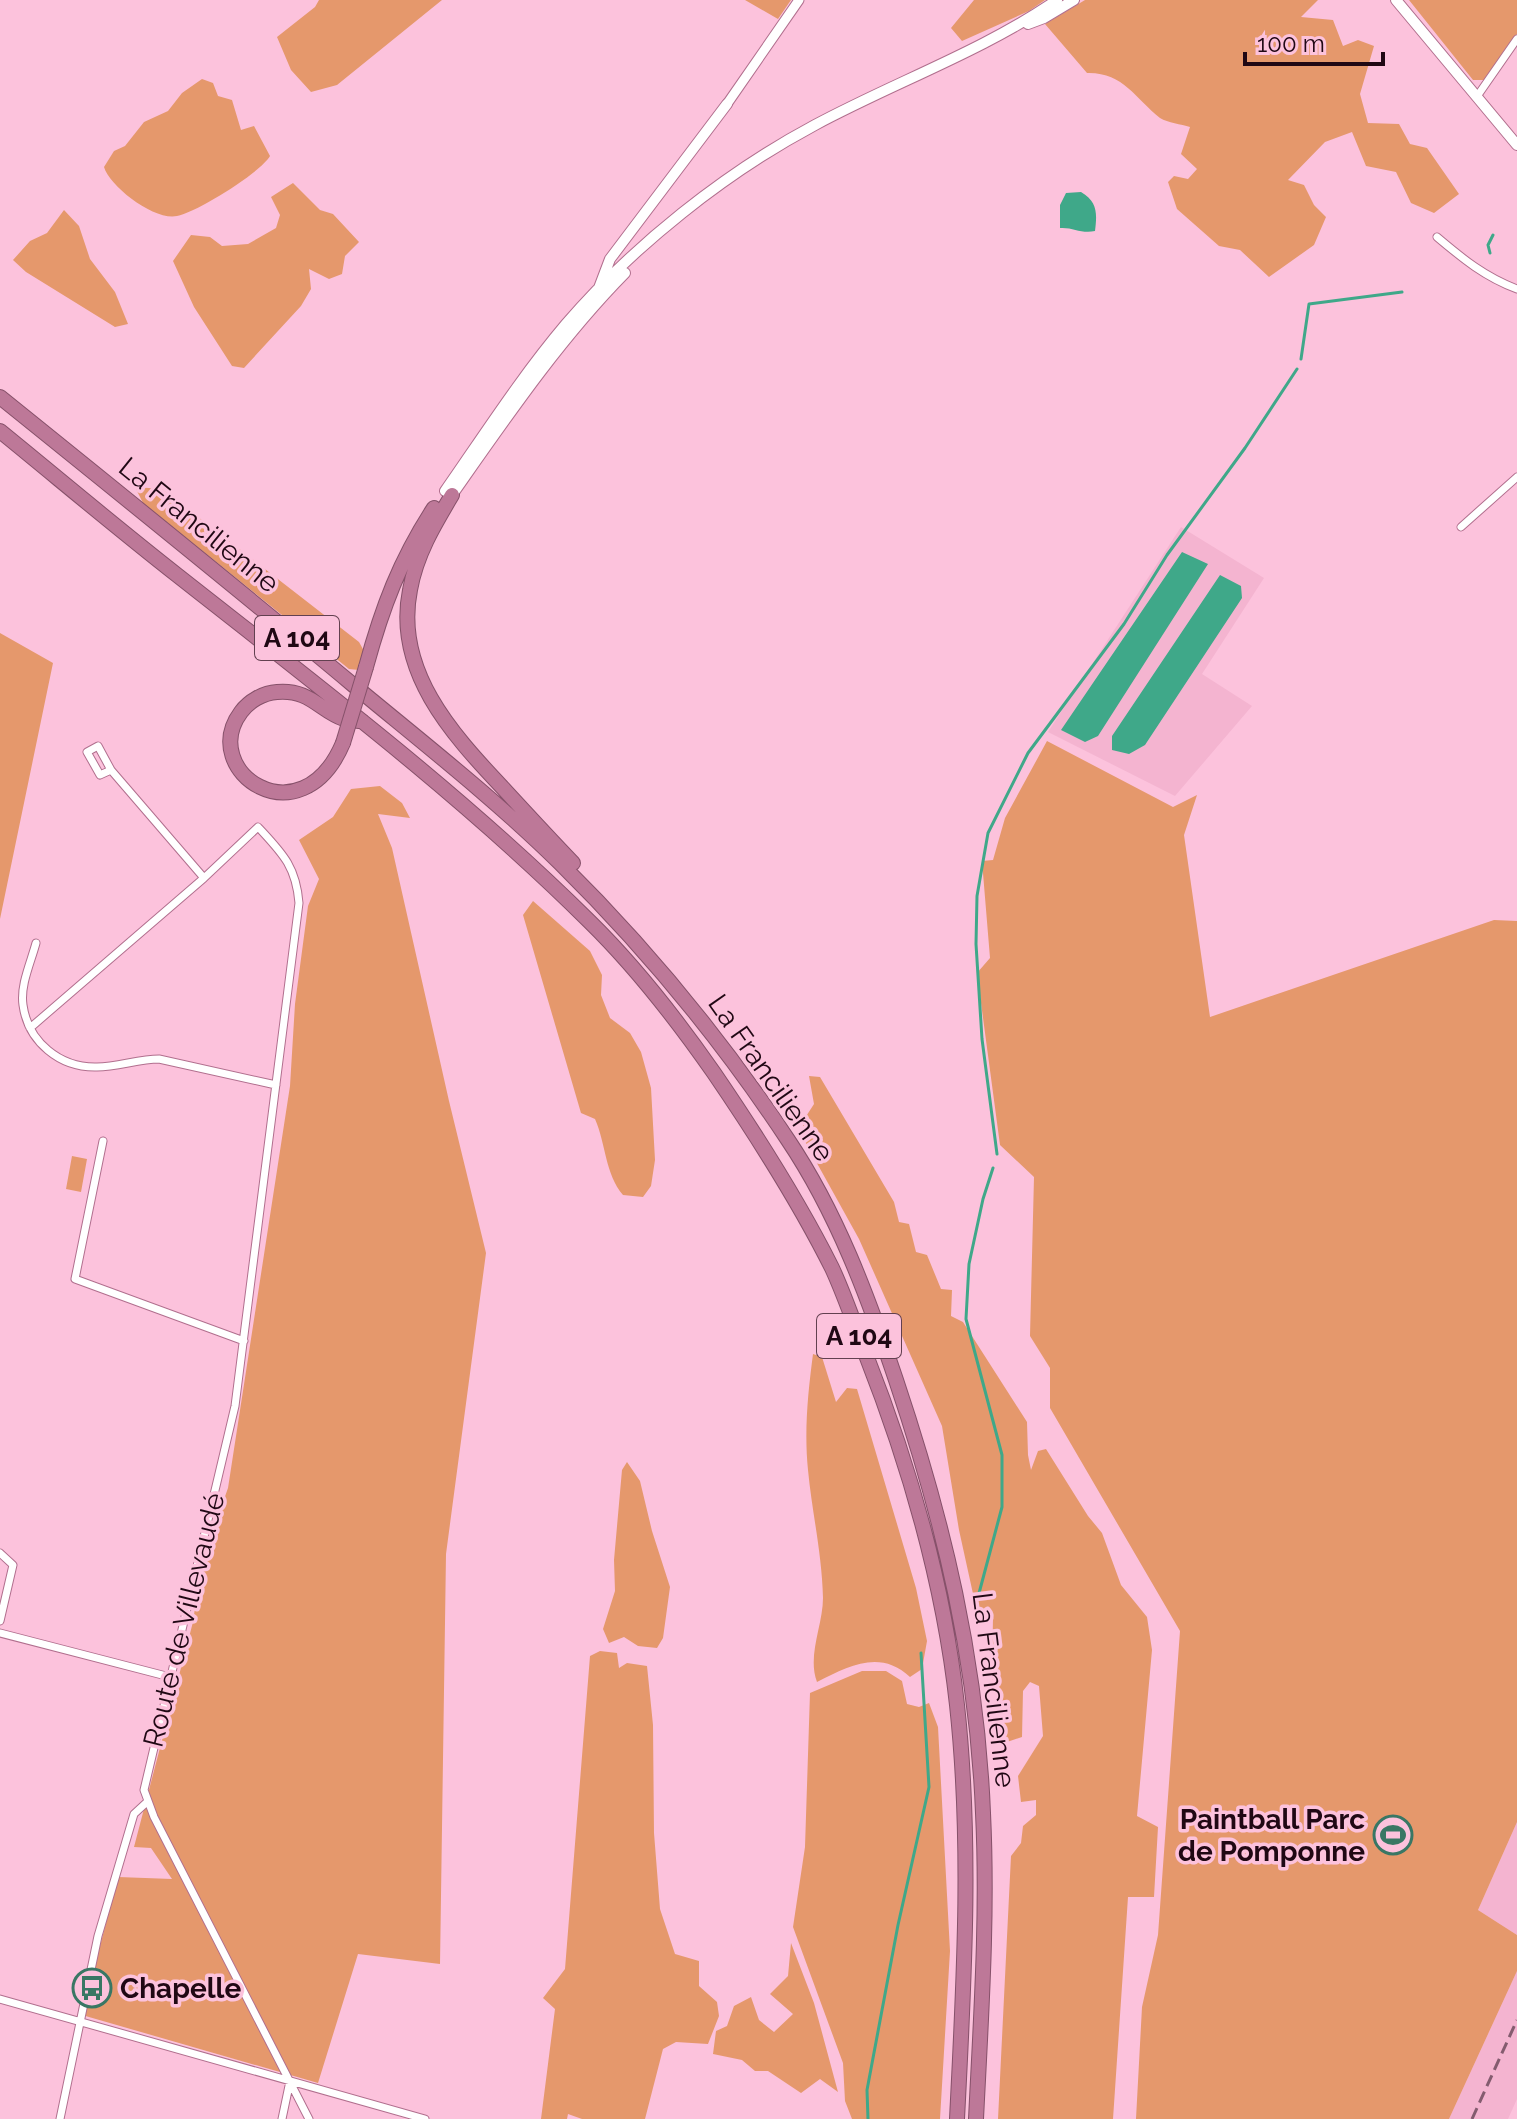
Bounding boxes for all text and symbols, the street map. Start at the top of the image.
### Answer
scale bar [1245,16,1383,66]
text: 100 m [1257,29,1325,58]
street label: La Francilienne [112,450,286,600]
road number: A 104 [255,616,339,660]
street label: La Francilienne [701,988,841,1168]
road number: A 104 [817,1314,901,1358]
street label: Route de Villevaudé [136,1490,232,1750]
street label: La Francilienne [966,1591,1022,1789]
place label: Paintball Parc de Pomponne [1178,1803,1365,1868]
sports icon: Paintball Parc de Pomponne [1372,1814,1414,1856]
bus stop icon: Chapelle [71,1967,113,2009]
place label: Chapelle [120,1972,241,2005]

